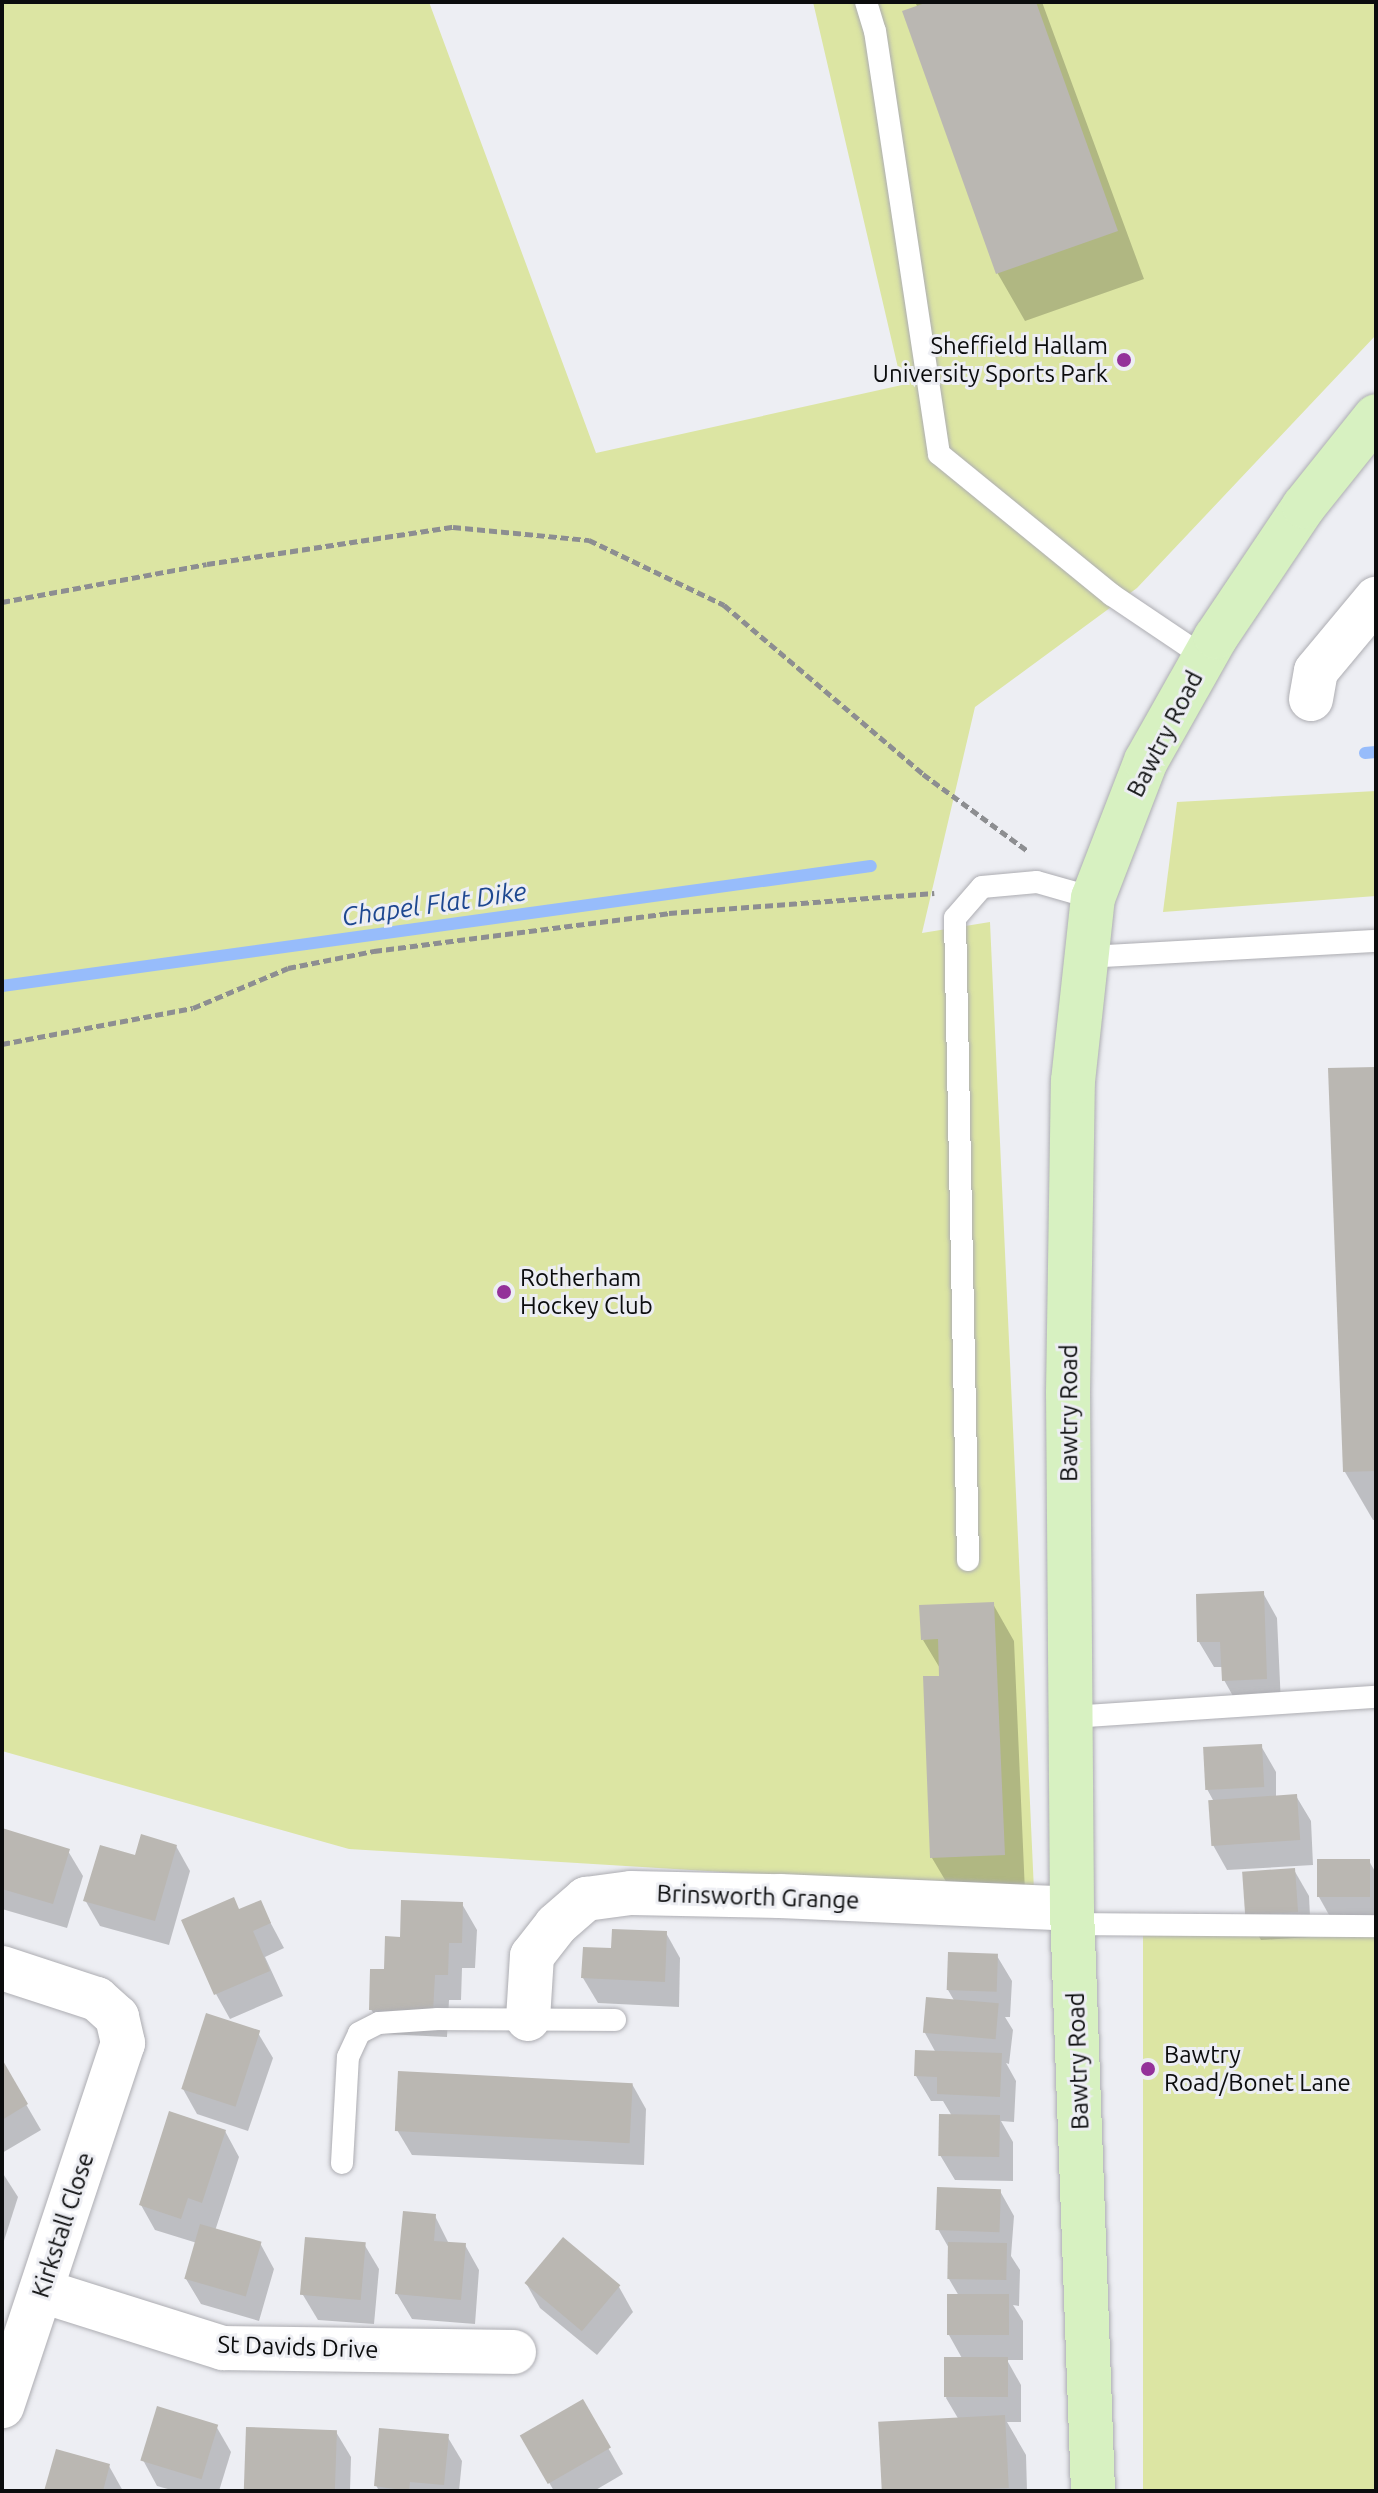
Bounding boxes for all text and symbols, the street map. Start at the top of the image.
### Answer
place label: Sheffield Hallam University Sports Park [873,332,1108,388]
marker: Sheffield Hallam University Sports Park [1115,351,1133,369]
street label: Bawtry Road [1121,666,1209,802]
water label: Chapel Flat Dike [340,876,528,932]
place label: Rotherham Hockey Club [520,1264,653,1320]
marker: Rotherham Hockey Club [495,1283,513,1301]
street label: Bawtry Road [1055,1344,1083,1482]
street label: Brinsworth Grange [656,1879,860,1915]
street label: Bawtry Road [1061,1992,1095,2130]
place label: Bawtry Road/Bonet Lane [1164,2041,1351,2097]
marker: Bawtry Road/Bonet Lane [1139,2060,1157,2078]
street label: Kirkstall Close [26,2149,100,2301]
street label: St Davids Drive [217,2330,379,2364]

